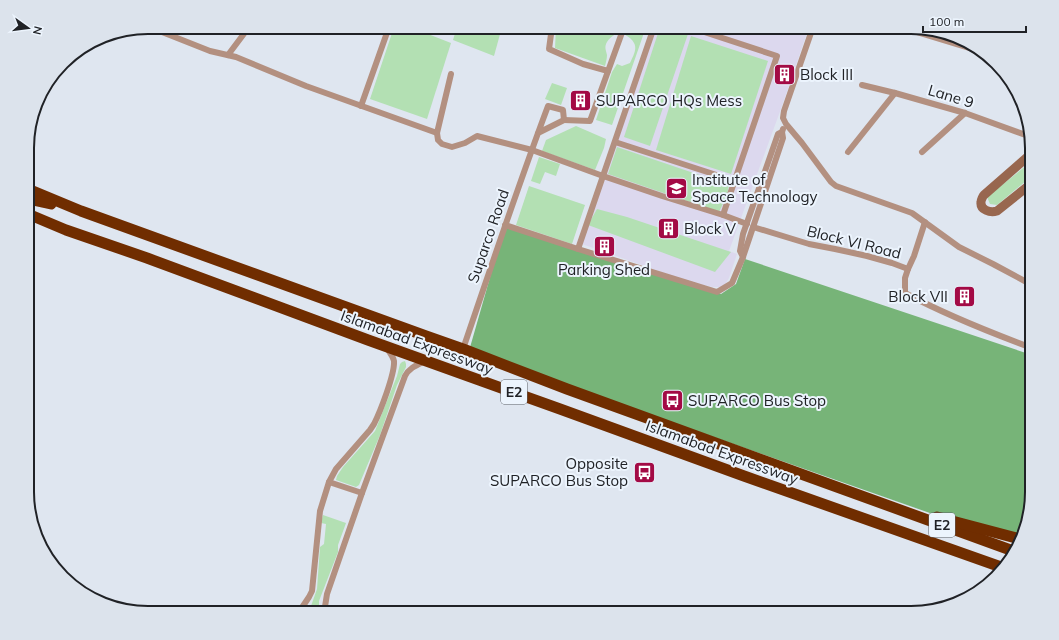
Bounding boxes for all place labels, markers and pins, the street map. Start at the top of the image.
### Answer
building icon: Block III [772,61,798,87]
place label: Block III [800,65,853,84]
building icon: SUPARCO HQs Mess [568,87,594,113]
place label: SUPARCO HQs Mess [596,91,742,110]
place label: Institute of Space Technology [692,170,818,206]
school or university icon: Institute of Space Technology [664,175,690,201]
building icon: Block V [656,215,682,241]
place label: Block V [684,219,736,238]
building icon: Parking Shed [591,233,617,259]
place label: Parking Shed [558,260,650,279]
building icon: Block VII [951,283,977,309]
place label: Block VII [888,287,948,306]
bus stop icon: SUPARCO Bus Stop [660,387,686,413]
place label: SUPARCO Bus Stop [688,391,826,410]
place label: Opposite SUPARCO Bus Stop [490,454,628,490]
bus stop icon: Opposite SUPARCO Bus Stop [631,459,657,485]

